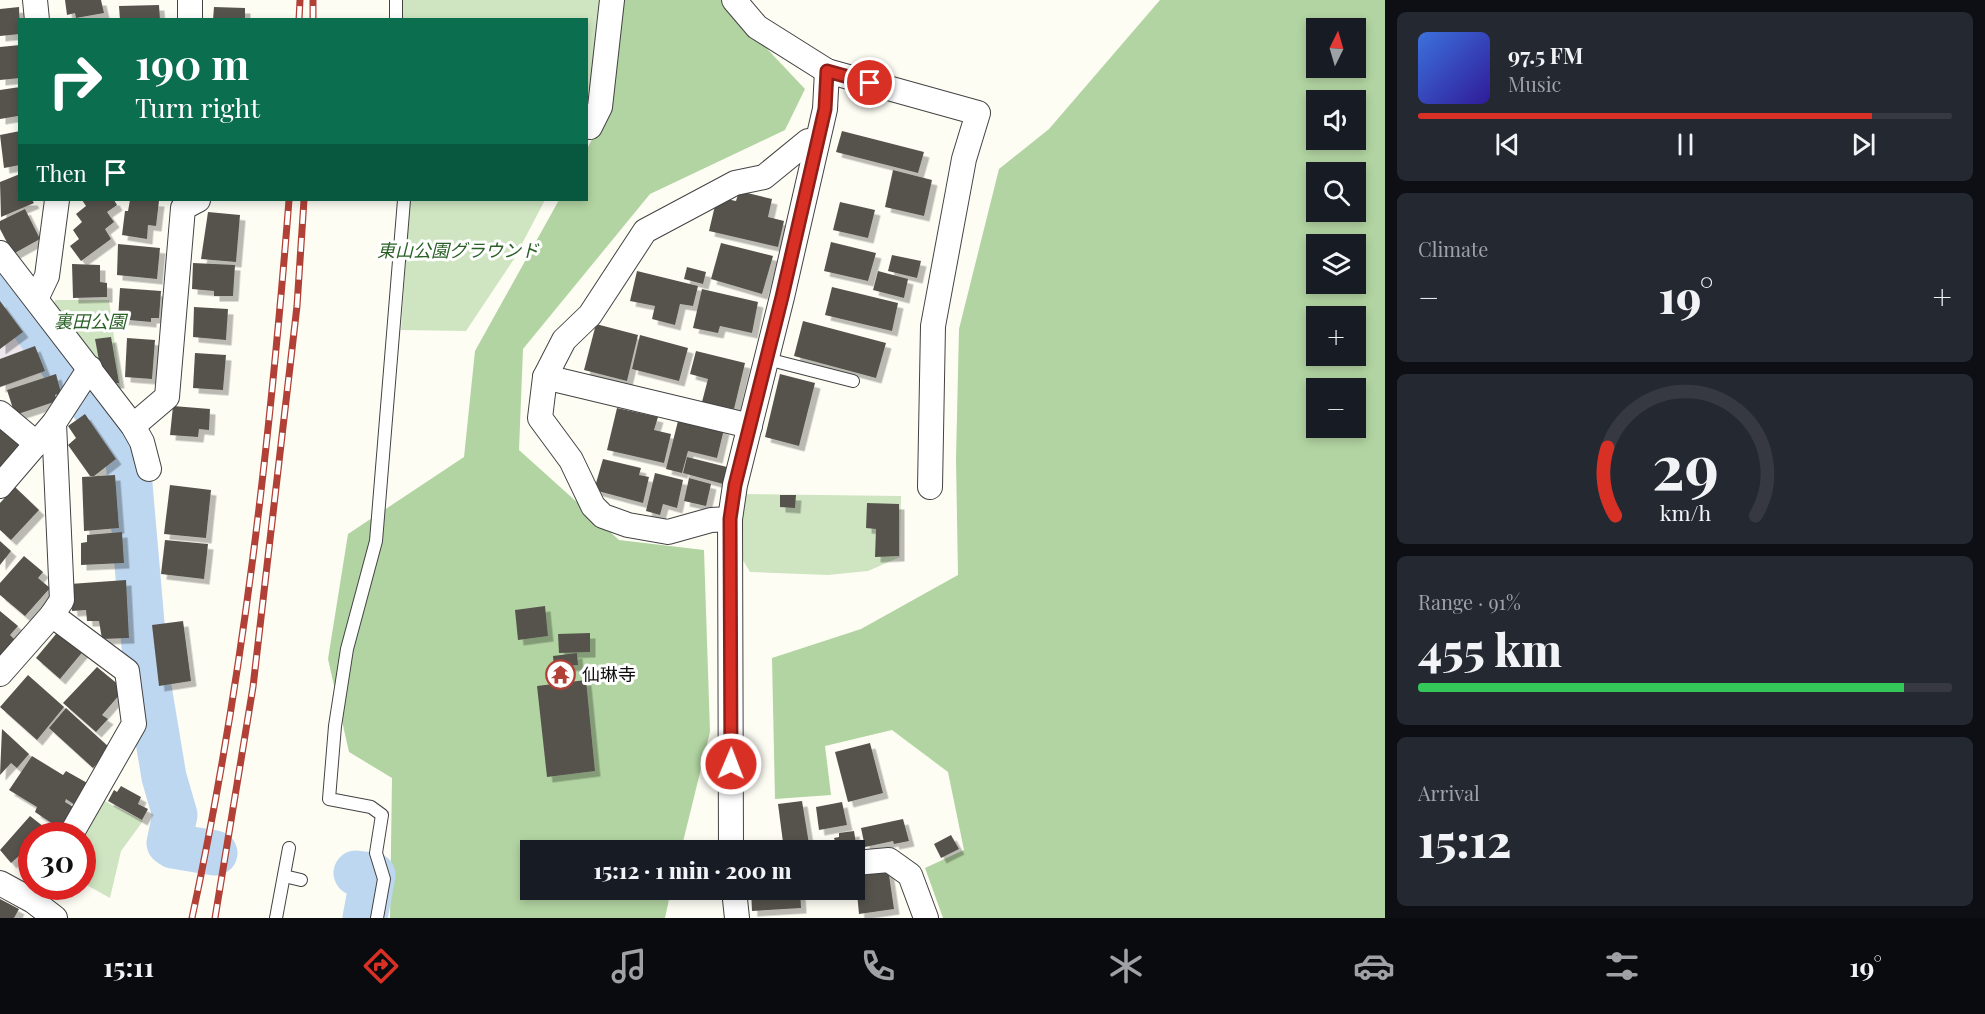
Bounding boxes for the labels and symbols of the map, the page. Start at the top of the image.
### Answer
north arrow [1306,18,1366,78]
pin [844,57,895,108]
park label: 東山公園グラウンド [377,238,540,262]
park label: 裏田公園 [54,309,129,333]
temple icon: 仙琳寺 [545,659,577,691]
place label: 仙琳寺 [582,662,636,686]
position arrow [699,732,763,796]
speed limit sign: 30 [18,822,96,900]

